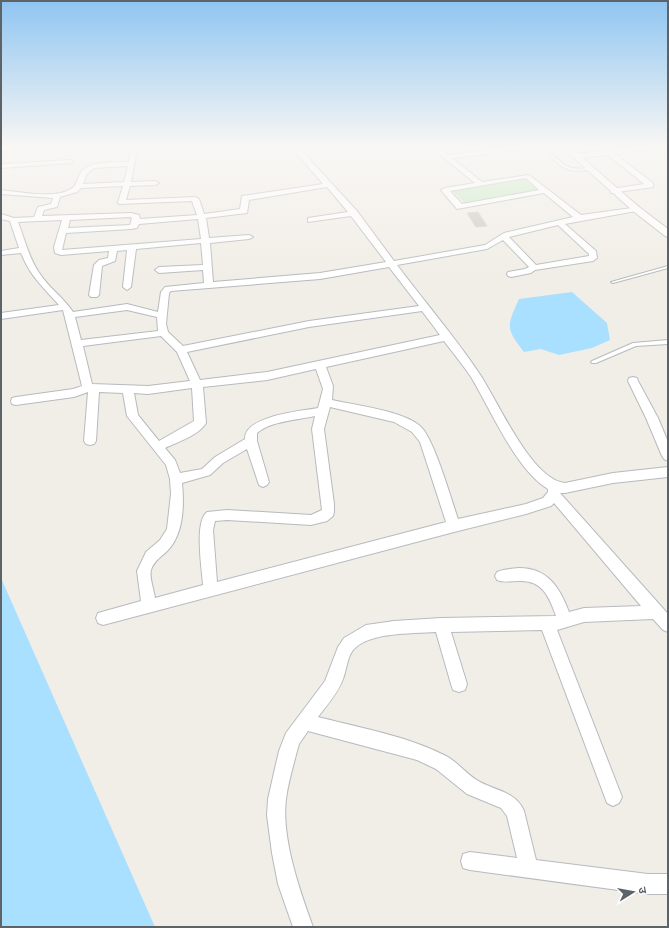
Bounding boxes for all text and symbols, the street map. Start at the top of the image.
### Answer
north arrow [613,872,653,912]
text: उ [635,886,650,895]

